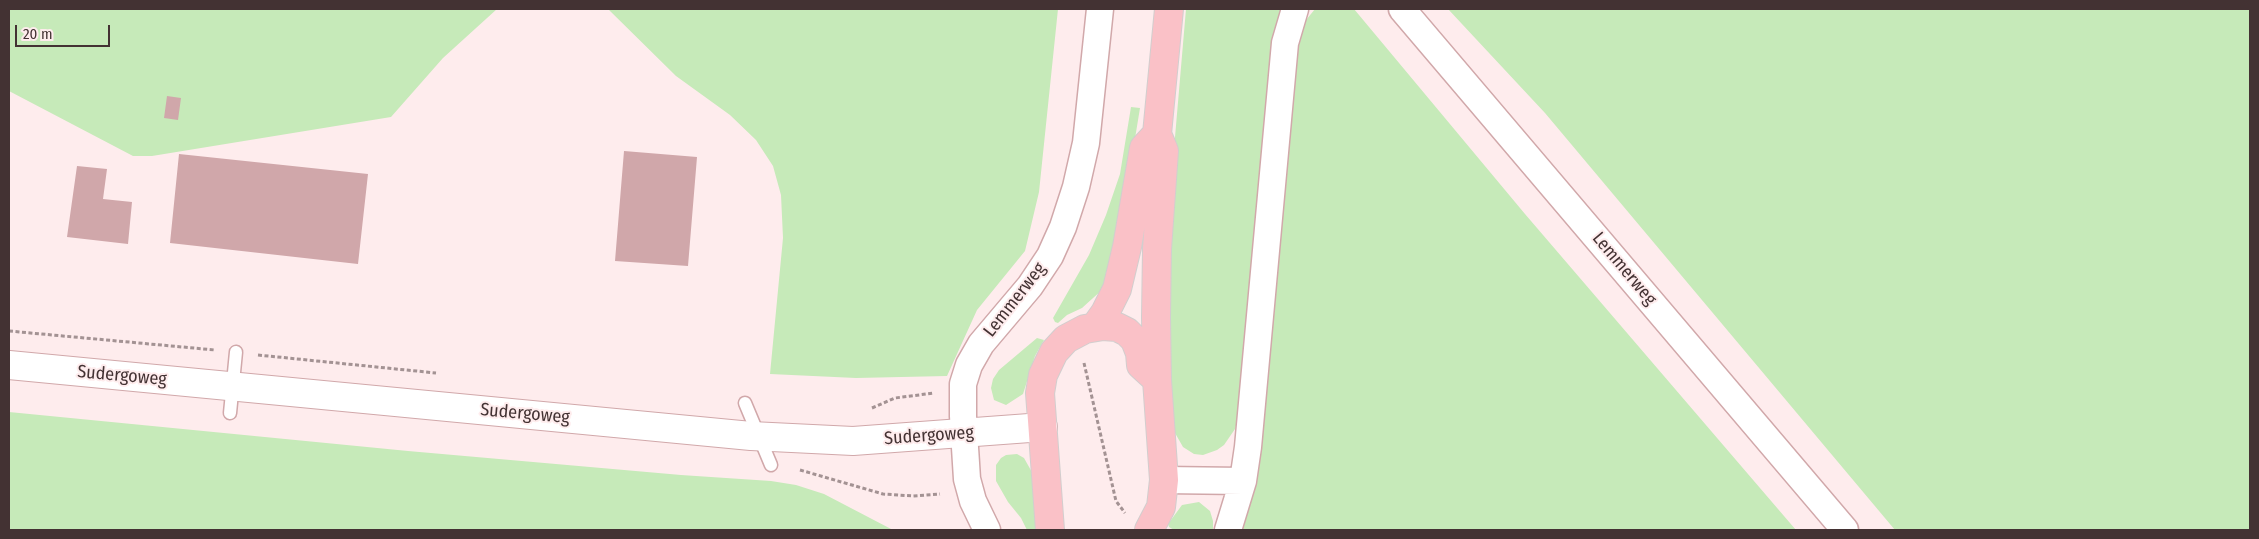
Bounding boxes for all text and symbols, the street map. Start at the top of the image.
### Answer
scale bar [18,15,112,47]
text: 20 m [23,25,53,43]
street label: Lemmerweg [1587,228,1661,310]
street label: Lemmerweg [979,258,1051,342]
street label: Sudergoweg [76,361,168,391]
street label: Sudergoweg [479,399,571,429]
street label: Sudergoweg [884,422,974,450]

